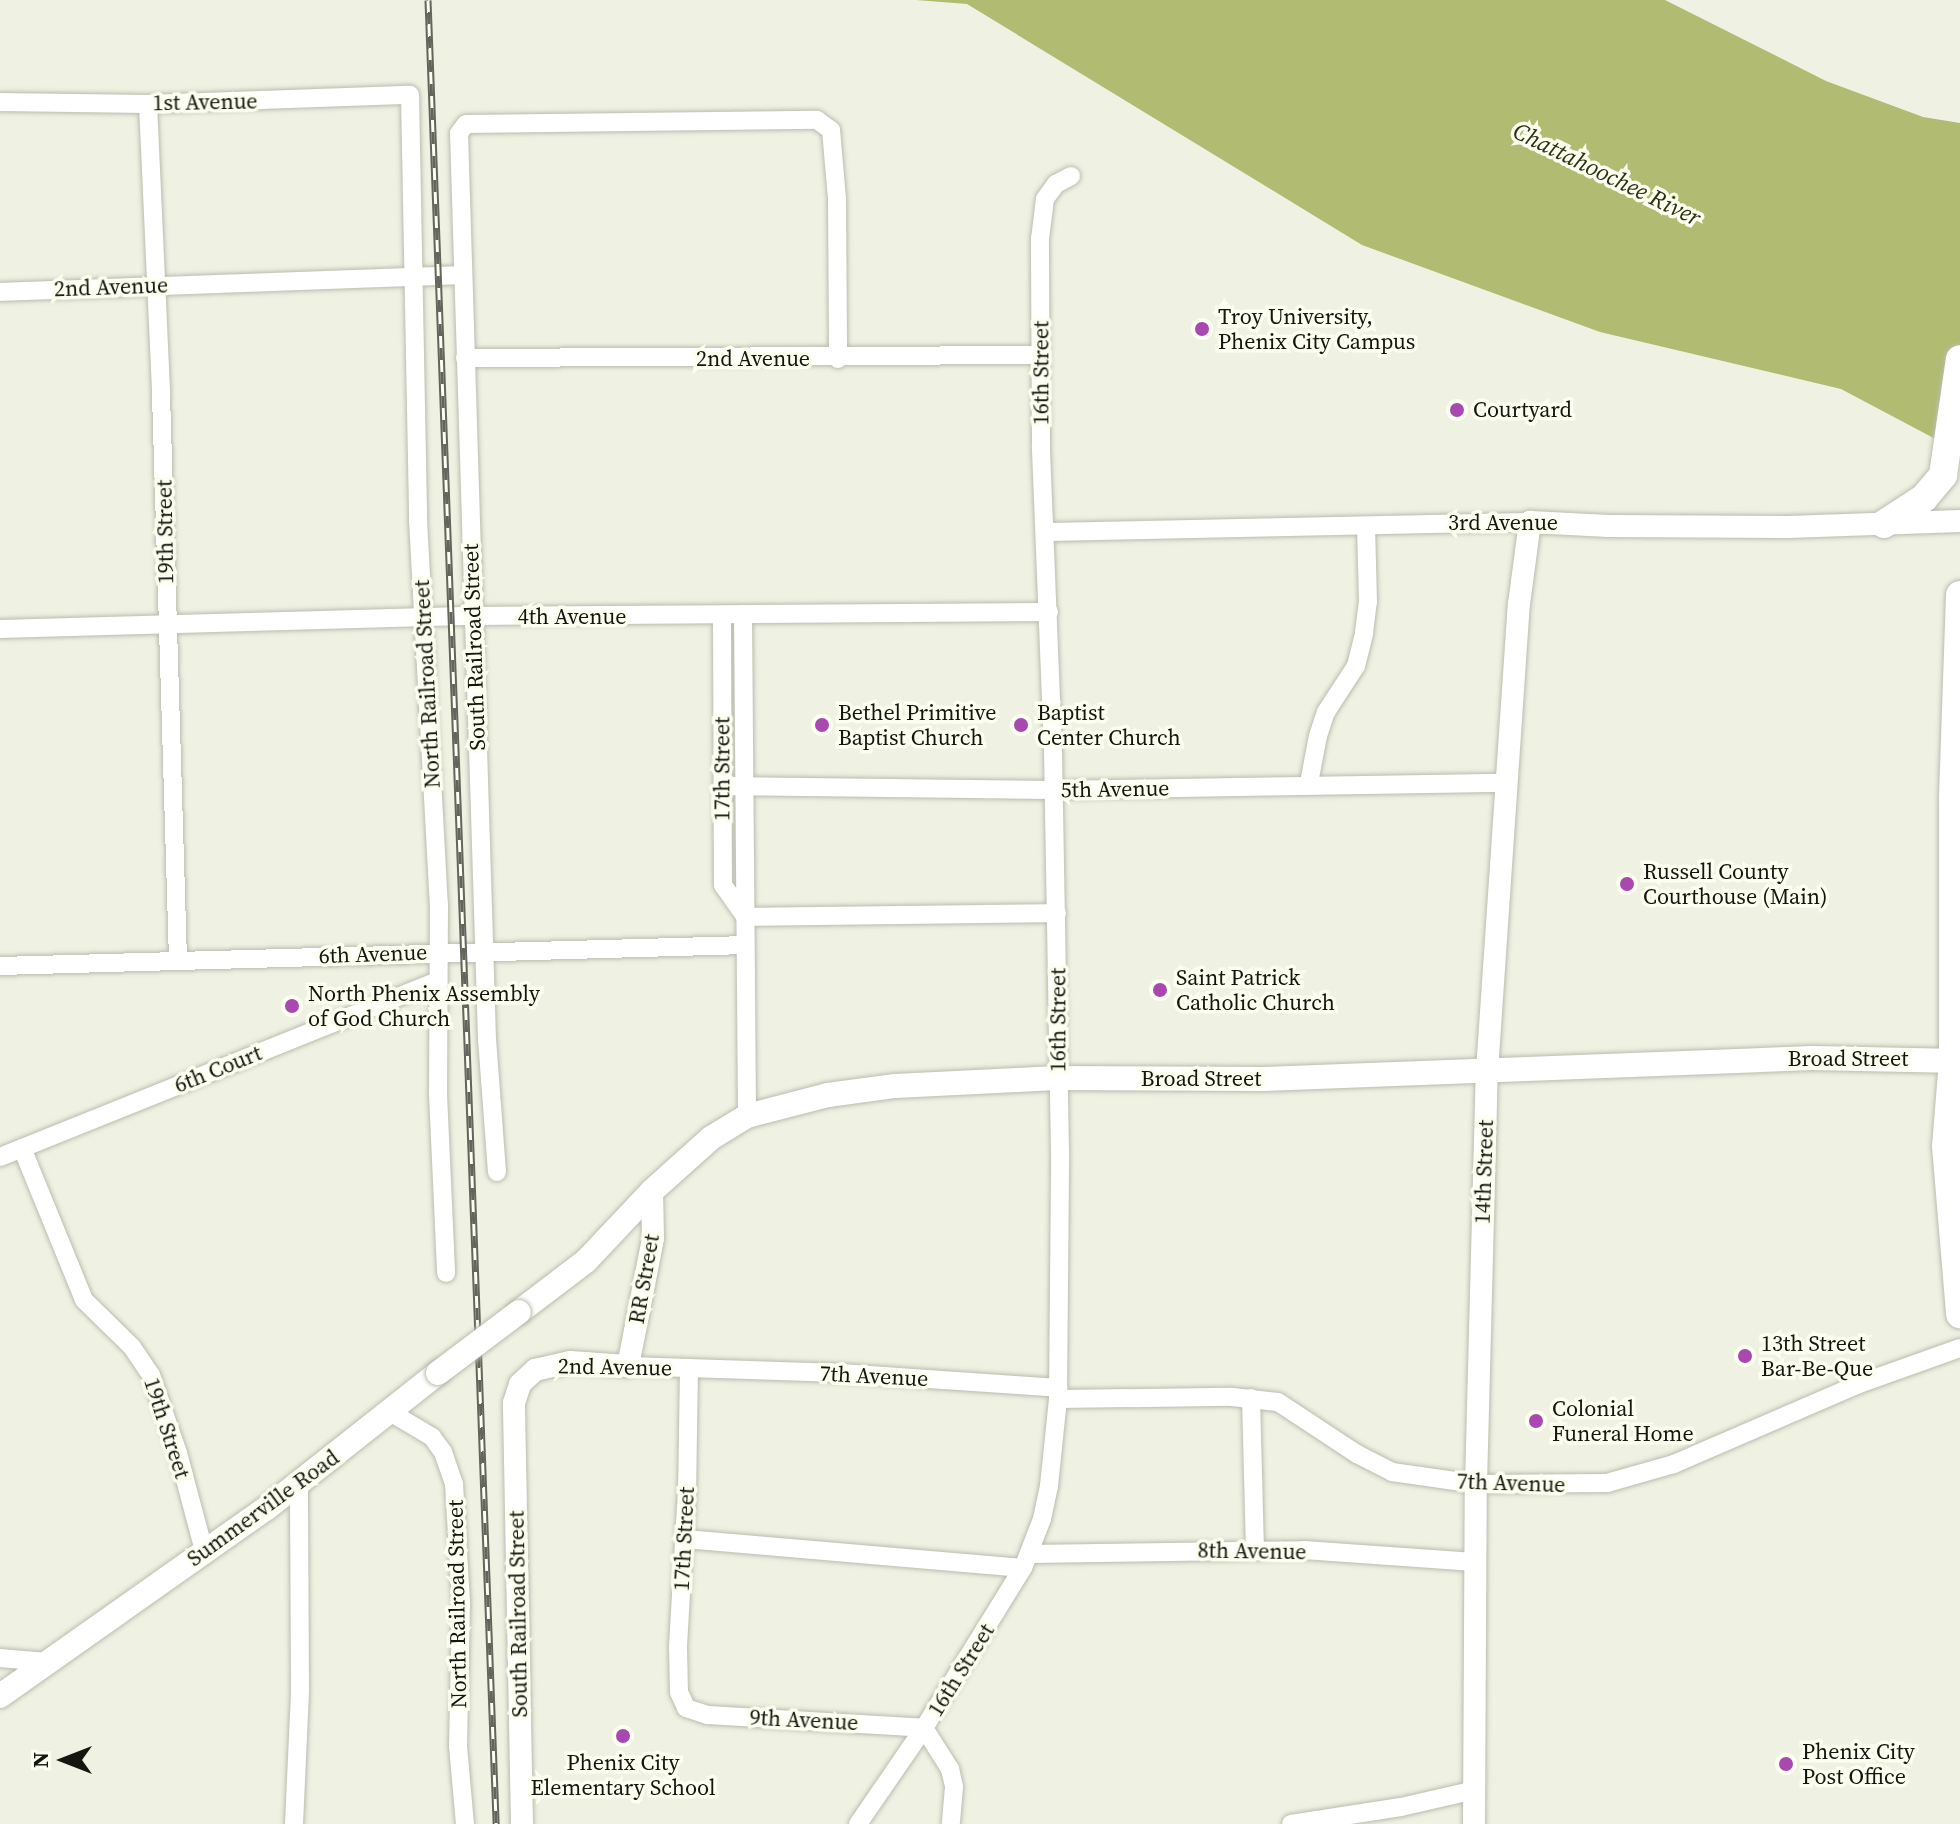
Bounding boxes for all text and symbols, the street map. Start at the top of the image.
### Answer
street label: 1st Avenue [152,88,258,116]
water label: Chattahoochee River [1508,116,1706,232]
street label: 2nd Avenue [53,272,169,302]
place label: Troy University, Phenix City Campus [1218,303,1415,354]
marker: Troy University, Phenix City Campus [1193,320,1211,338]
street label: 16th Street [1028,321,1054,425]
street label: 2nd Avenue [696,346,810,372]
place label: Courtyard [1473,397,1572,423]
marker: Courtyard [1448,401,1466,419]
street label: 19th Street [151,480,179,584]
street label: 3rd Avenue [1448,510,1558,536]
street label: South Railroad Street [457,543,491,751]
street label: North Railroad Street [408,579,446,789]
street label: 4th Avenue [518,604,626,630]
place label: Bethel Primitive Baptist Church [838,699,996,750]
place label: Baptist Center Church [1037,699,1181,750]
marker: Bethel Primitive Baptist Church [813,716,831,734]
marker: Baptist Center Church [1012,716,1030,734]
street label: 17th Street [709,717,735,821]
street label: 5th Avenue [1060,775,1170,803]
place label: Russell County Courthouse (Main) [1643,858,1827,910]
marker: Russell County Courthouse (Main) [1618,875,1636,893]
street label: 6th Avenue [318,939,428,969]
place label: Saint Patrick Catholic Church [1176,964,1335,1016]
street label: 16th Street [1045,968,1071,1072]
place label: North Phenix Assembly of God Church [308,980,540,1032]
marker: Saint Patrick Catholic Church [1151,981,1169,999]
marker: North Phenix Assembly of God Church [283,997,301,1015]
street label: 6th Court [170,1040,266,1098]
street label: Broad Street [1788,1046,1908,1072]
street label: Broad Street [1141,1066,1261,1092]
street label: 14th Street [1469,1119,1499,1225]
street label: RR Street [623,1232,665,1326]
place label: 13th Street Bar-Be-Que [1761,1330,1873,1382]
marker: 13th Street Bar-Be-Que [1736,1347,1754,1365]
street label: 2nd Avenue [558,1353,672,1381]
street label: 7th Avenue [819,1360,929,1392]
street label: 19th Street [138,1374,196,1482]
place label: Colonial Funeral Home [1552,1395,1694,1446]
marker: Colonial Funeral Home [1527,1412,1545,1430]
street label: Summerville Road [182,1444,344,1572]
street label: 7th Avenue [1456,1468,1566,1498]
street label: 17th Street [668,1486,700,1592]
street label: North Railroad Street [442,1499,472,1709]
street label: South Railroad Street [503,1510,533,1718]
street label: 8th Avenue [1197,1537,1307,1565]
street label: 16th Street [922,1619,1000,1721]
street label: 9th Avenue [749,1704,859,1736]
north arrow [24,1720,104,1800]
marker: Phenix City Elementary School [614,1727,632,1745]
place label: Phenix City Post Office [1802,1738,1915,1790]
place label: Phenix City Elementary School [531,1749,715,1800]
text: N [25,1752,55,1768]
marker: Phenix City Post Office [1777,1755,1795,1773]

